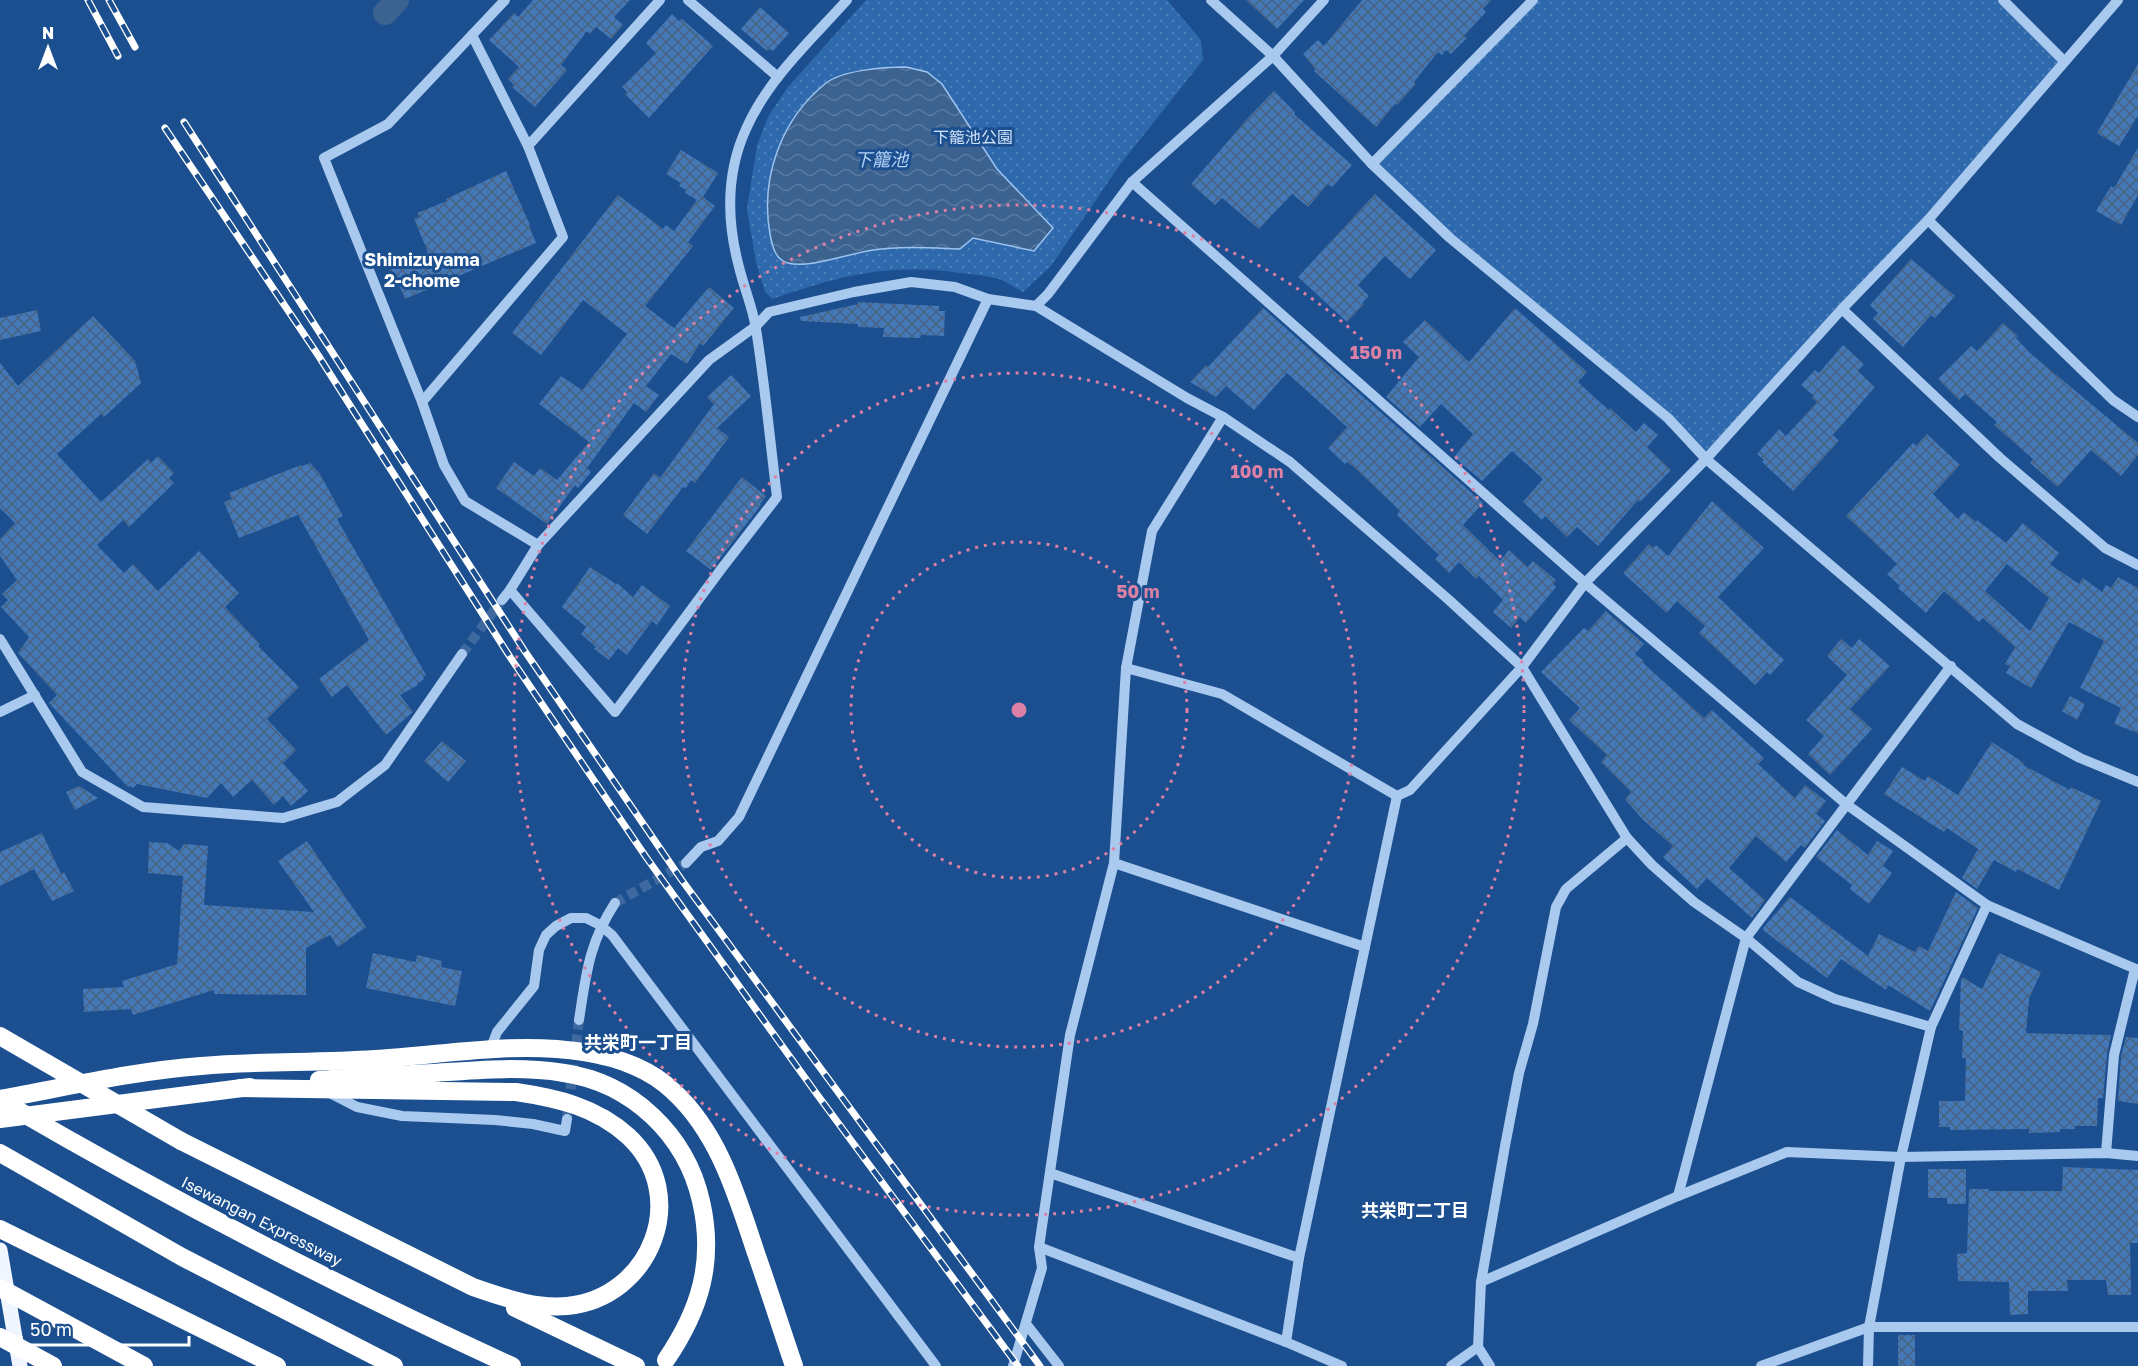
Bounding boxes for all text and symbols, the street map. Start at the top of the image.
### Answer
north arrow [18,18,78,78]
text: N [42,23,54,43]
park label: 下籠池公園 [933,127,1013,147]
water label: 下籠池 [854,148,910,170]
district label: Shimizuyama 2-chome [364,248,480,291]
text: 150 m [1350,341,1402,363]
text: 100 m [1231,460,1283,482]
text: 50 m [1117,580,1159,602]
centre of rings [1009,700,1029,720]
district label: 共栄町一丁目 [584,1031,692,1053]
street label: Isewangan Expressway [178,1172,346,1270]
district label: 共栄町二丁目 [1361,1199,1469,1221]
scale bar [21,1309,189,1347]
text: 50 m [30,1318,72,1340]

